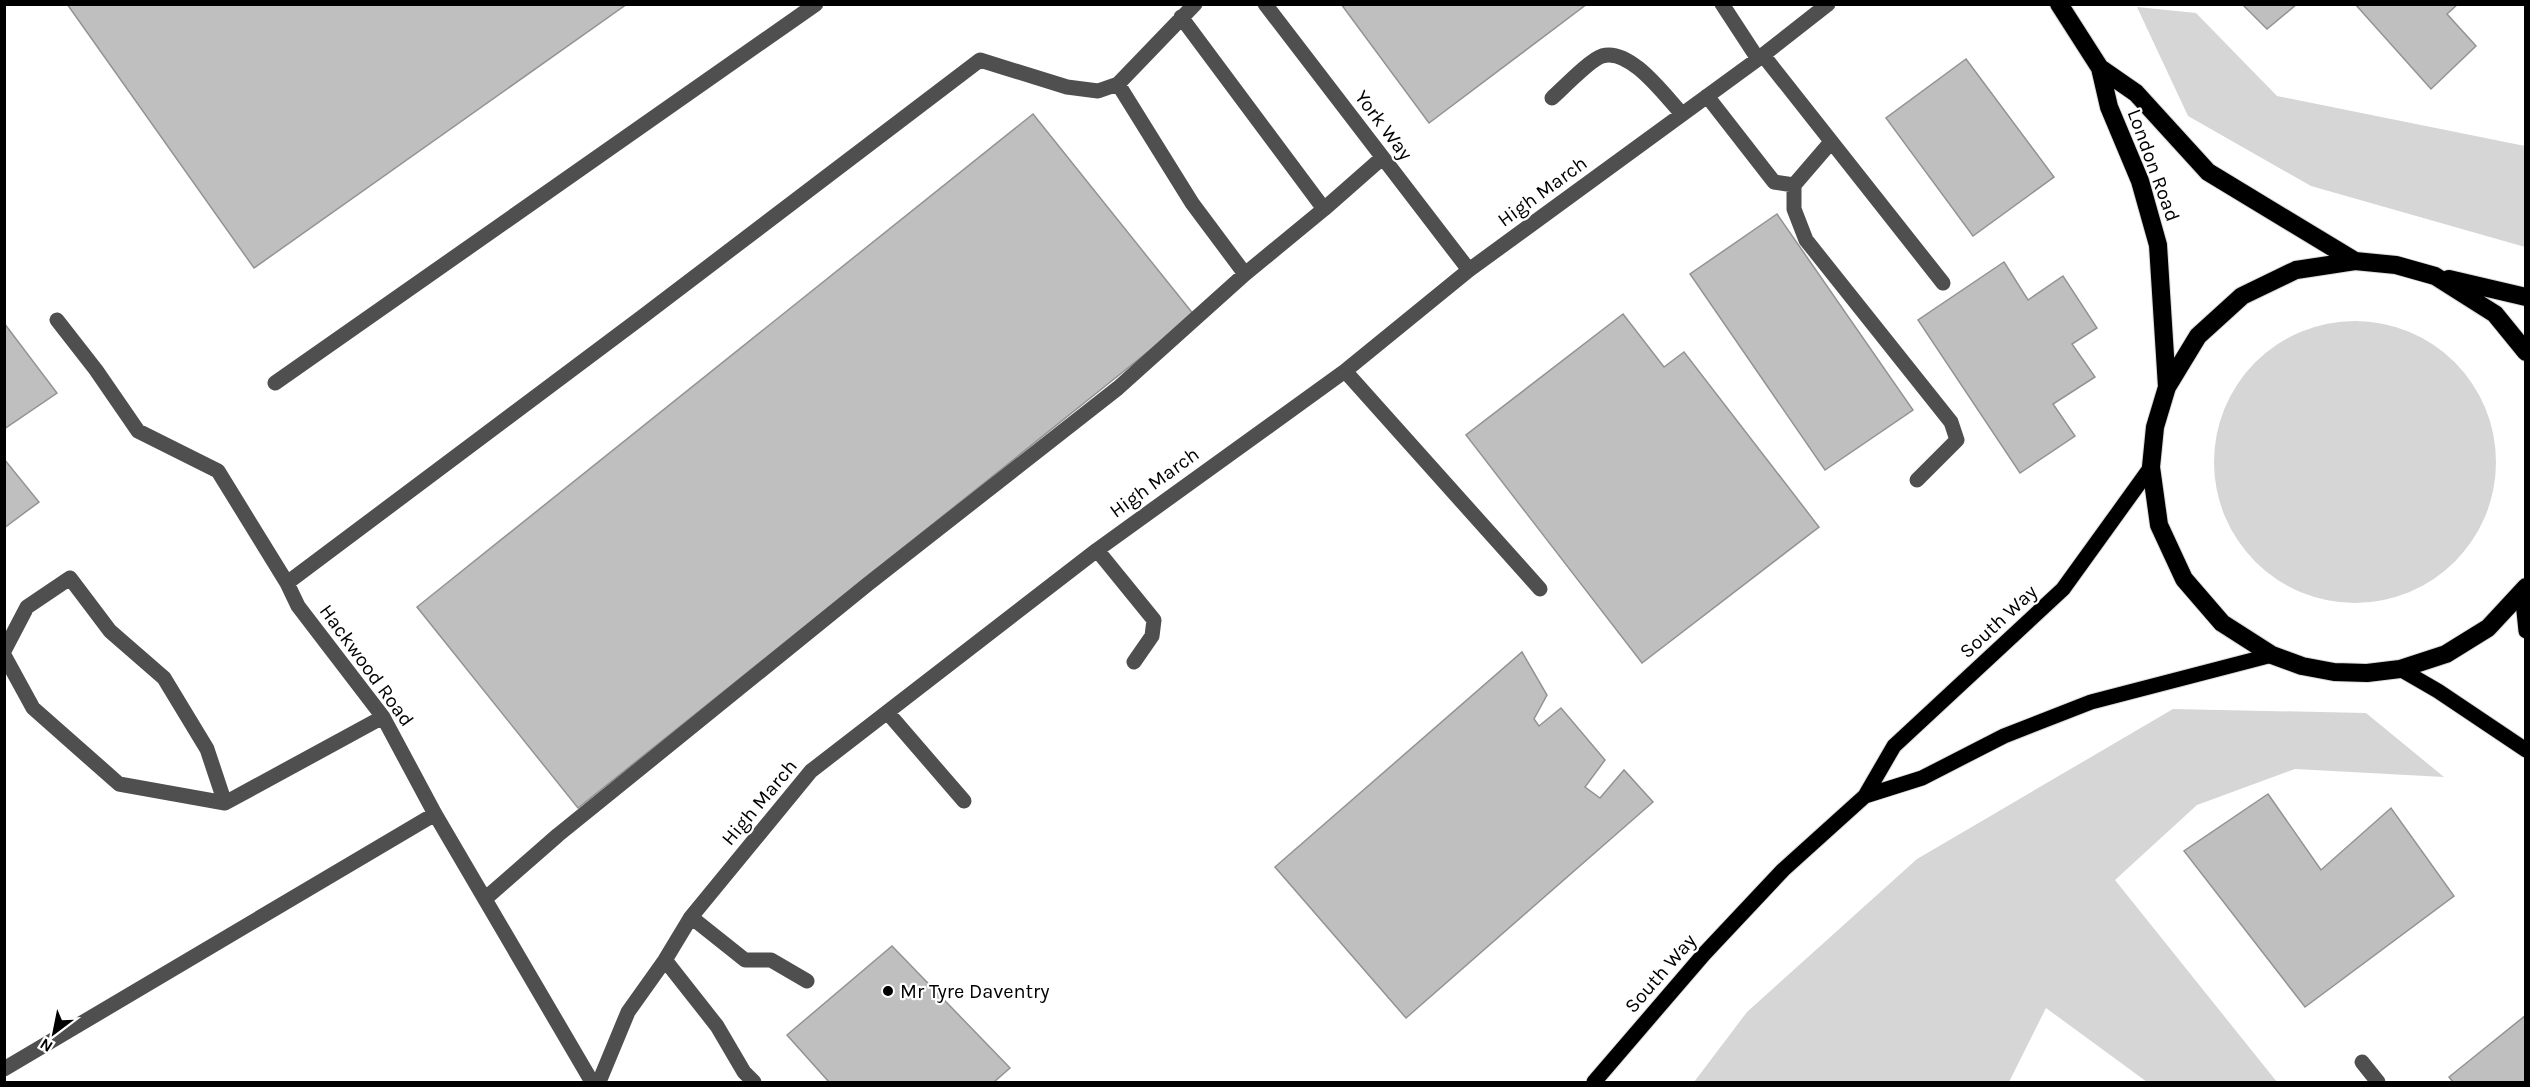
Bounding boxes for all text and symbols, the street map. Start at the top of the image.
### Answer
street label: York Way [1350,86,1417,165]
street label: London Road [2123,106,2185,225]
street label: High March [1493,151,1592,232]
street label: High March [1105,442,1204,523]
street label: South Way [1955,580,2042,663]
street label: Hackwood Road [315,600,419,731]
street label: High March [717,755,802,850]
street label: South Way [1620,929,1701,1017]
place label: Mr Tyre Daventry [900,980,1050,1003]
marker: Mr Tyre Daventry [881,984,895,998]
north arrow [24,1003,84,1063]
text: N [36,1034,56,1056]

